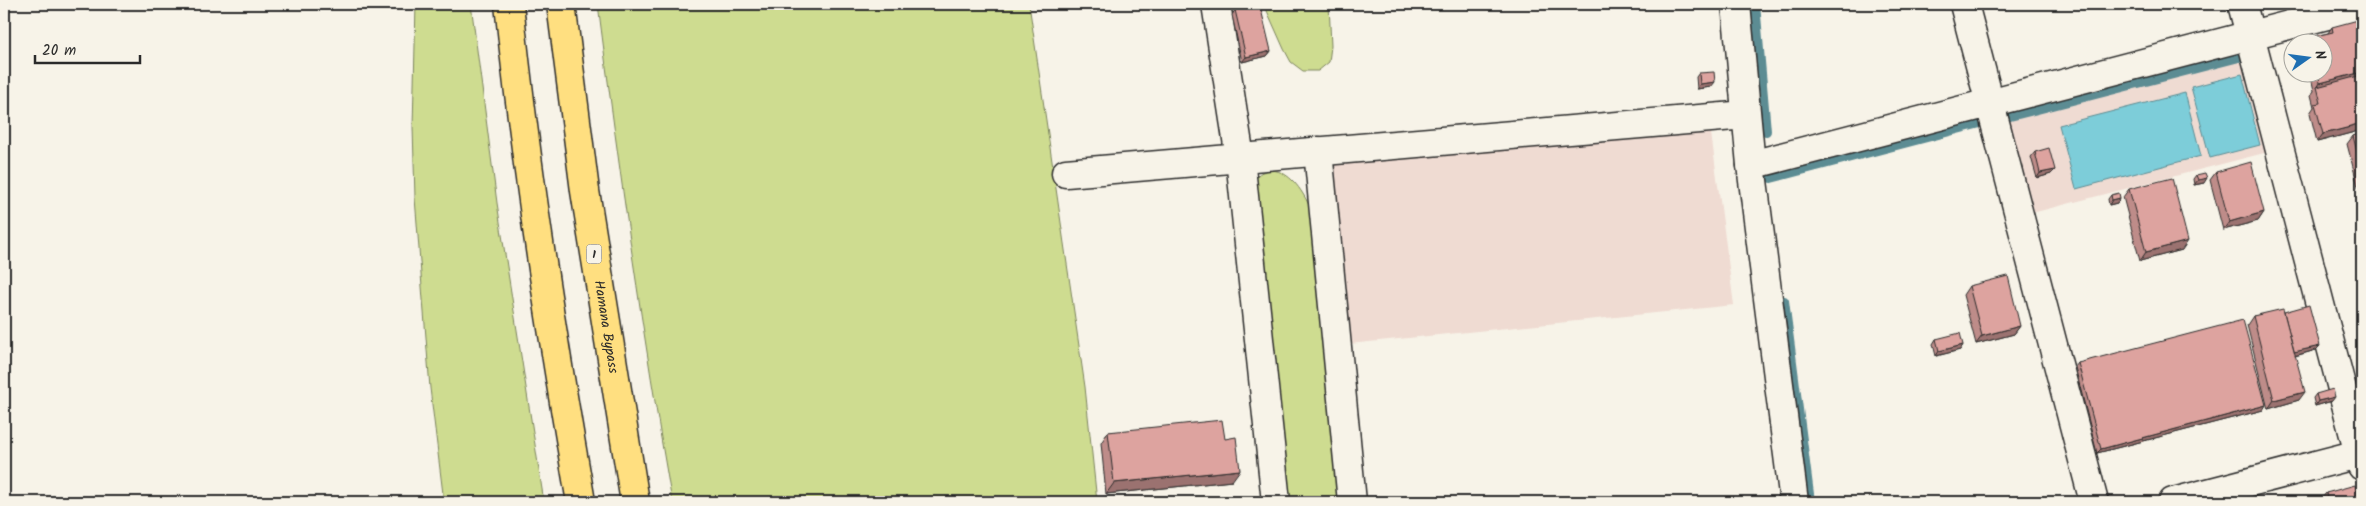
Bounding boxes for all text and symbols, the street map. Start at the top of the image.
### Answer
scale bar [35,32,140,64]
north arrow [2284,32,2334,82]
text: 20 m [42,39,76,63]
text: N [2308,48,2331,62]
road number: 1 [586,244,602,264]
street label: Hamana Bypass [588,279,624,375]

